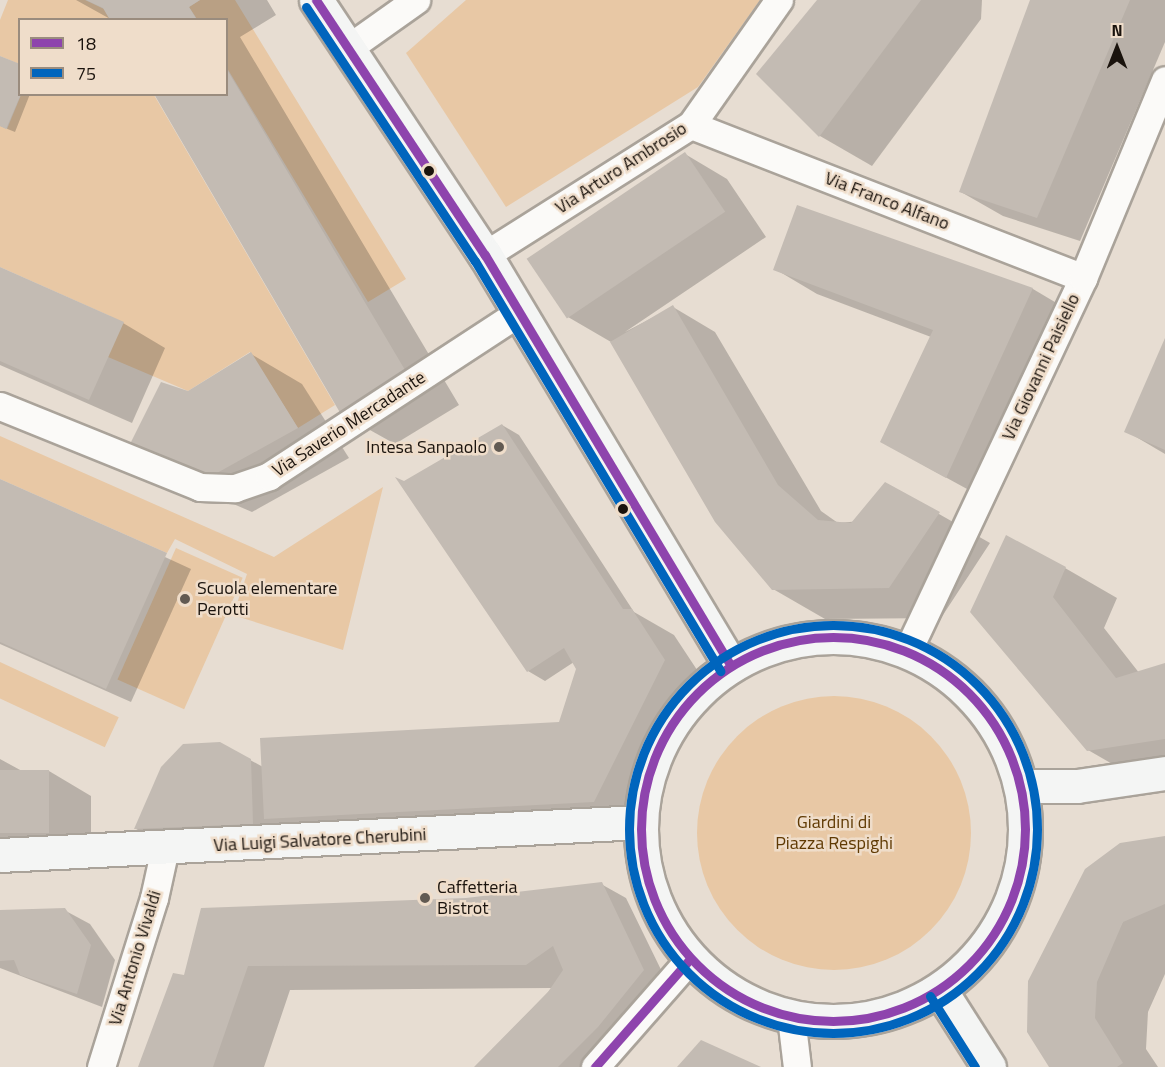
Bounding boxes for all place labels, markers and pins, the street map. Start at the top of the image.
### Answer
unlabelled marker [423,165,435,177]
place label: Intesa Sanpaolo [366,436,487,458]
marker: Intesa Sanpaolo [492,440,506,454]
unlabelled marker [617,503,629,515]
place label: Scuola elementare Perotti [197,578,337,620]
marker: Scuola elementare Perotti [178,592,192,606]
place label: Caffetteria Bistrot [437,877,518,920]
marker: Caffetteria Bistrot [418,891,432,905]

